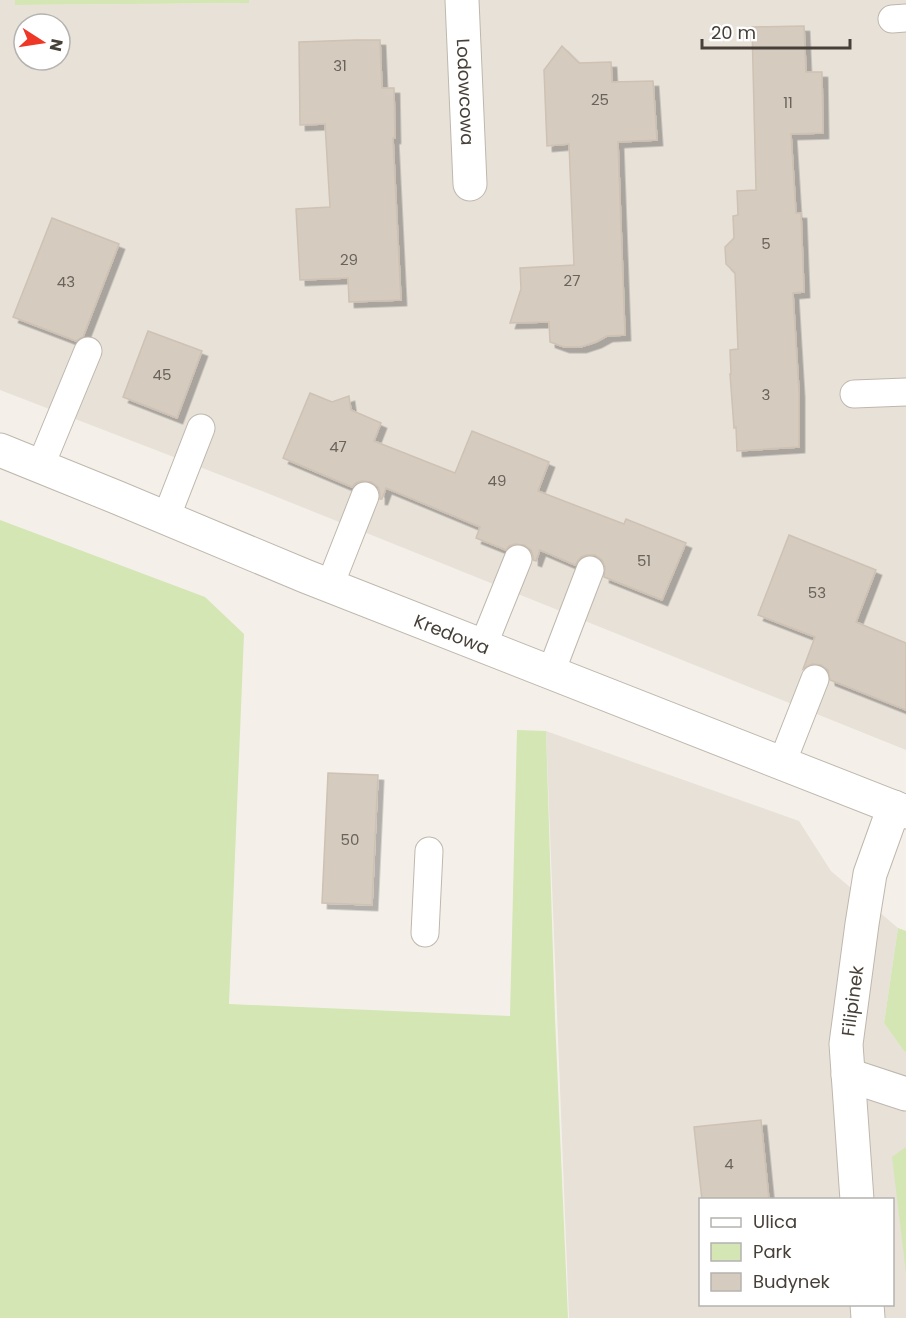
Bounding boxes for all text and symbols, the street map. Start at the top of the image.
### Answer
north arrow [12,12,72,72]
scale bar [702,12,850,50]
text: 20 m [711,20,756,45]
text: N [44,37,69,53]
street label: Lodowcowa [451,38,481,146]
house number: 31 [333,55,347,76]
house number: 25 [591,89,609,110]
house number: 11 [783,92,793,113]
house number: 5 [761,233,771,254]
house number: 29 [340,249,358,270]
house number: 27 [564,270,580,291]
house number: 43 [57,271,75,292]
house number: 45 [153,364,171,385]
house number: 3 [762,384,770,405]
house number: 47 [329,436,347,457]
house number: 49 [488,470,506,491]
house number: 51 [637,550,651,571]
house number: 53 [808,582,826,603]
street label: Kredowa [411,608,494,660]
house number: 50 [341,829,359,850]
street label: Filipinek [835,963,869,1038]
house number: 4 [724,1153,734,1174]
legend [699,1198,894,1306]
text: Ulica [753,1209,797,1234]
text: Park [753,1239,792,1264]
text: Budynek [753,1269,831,1294]

